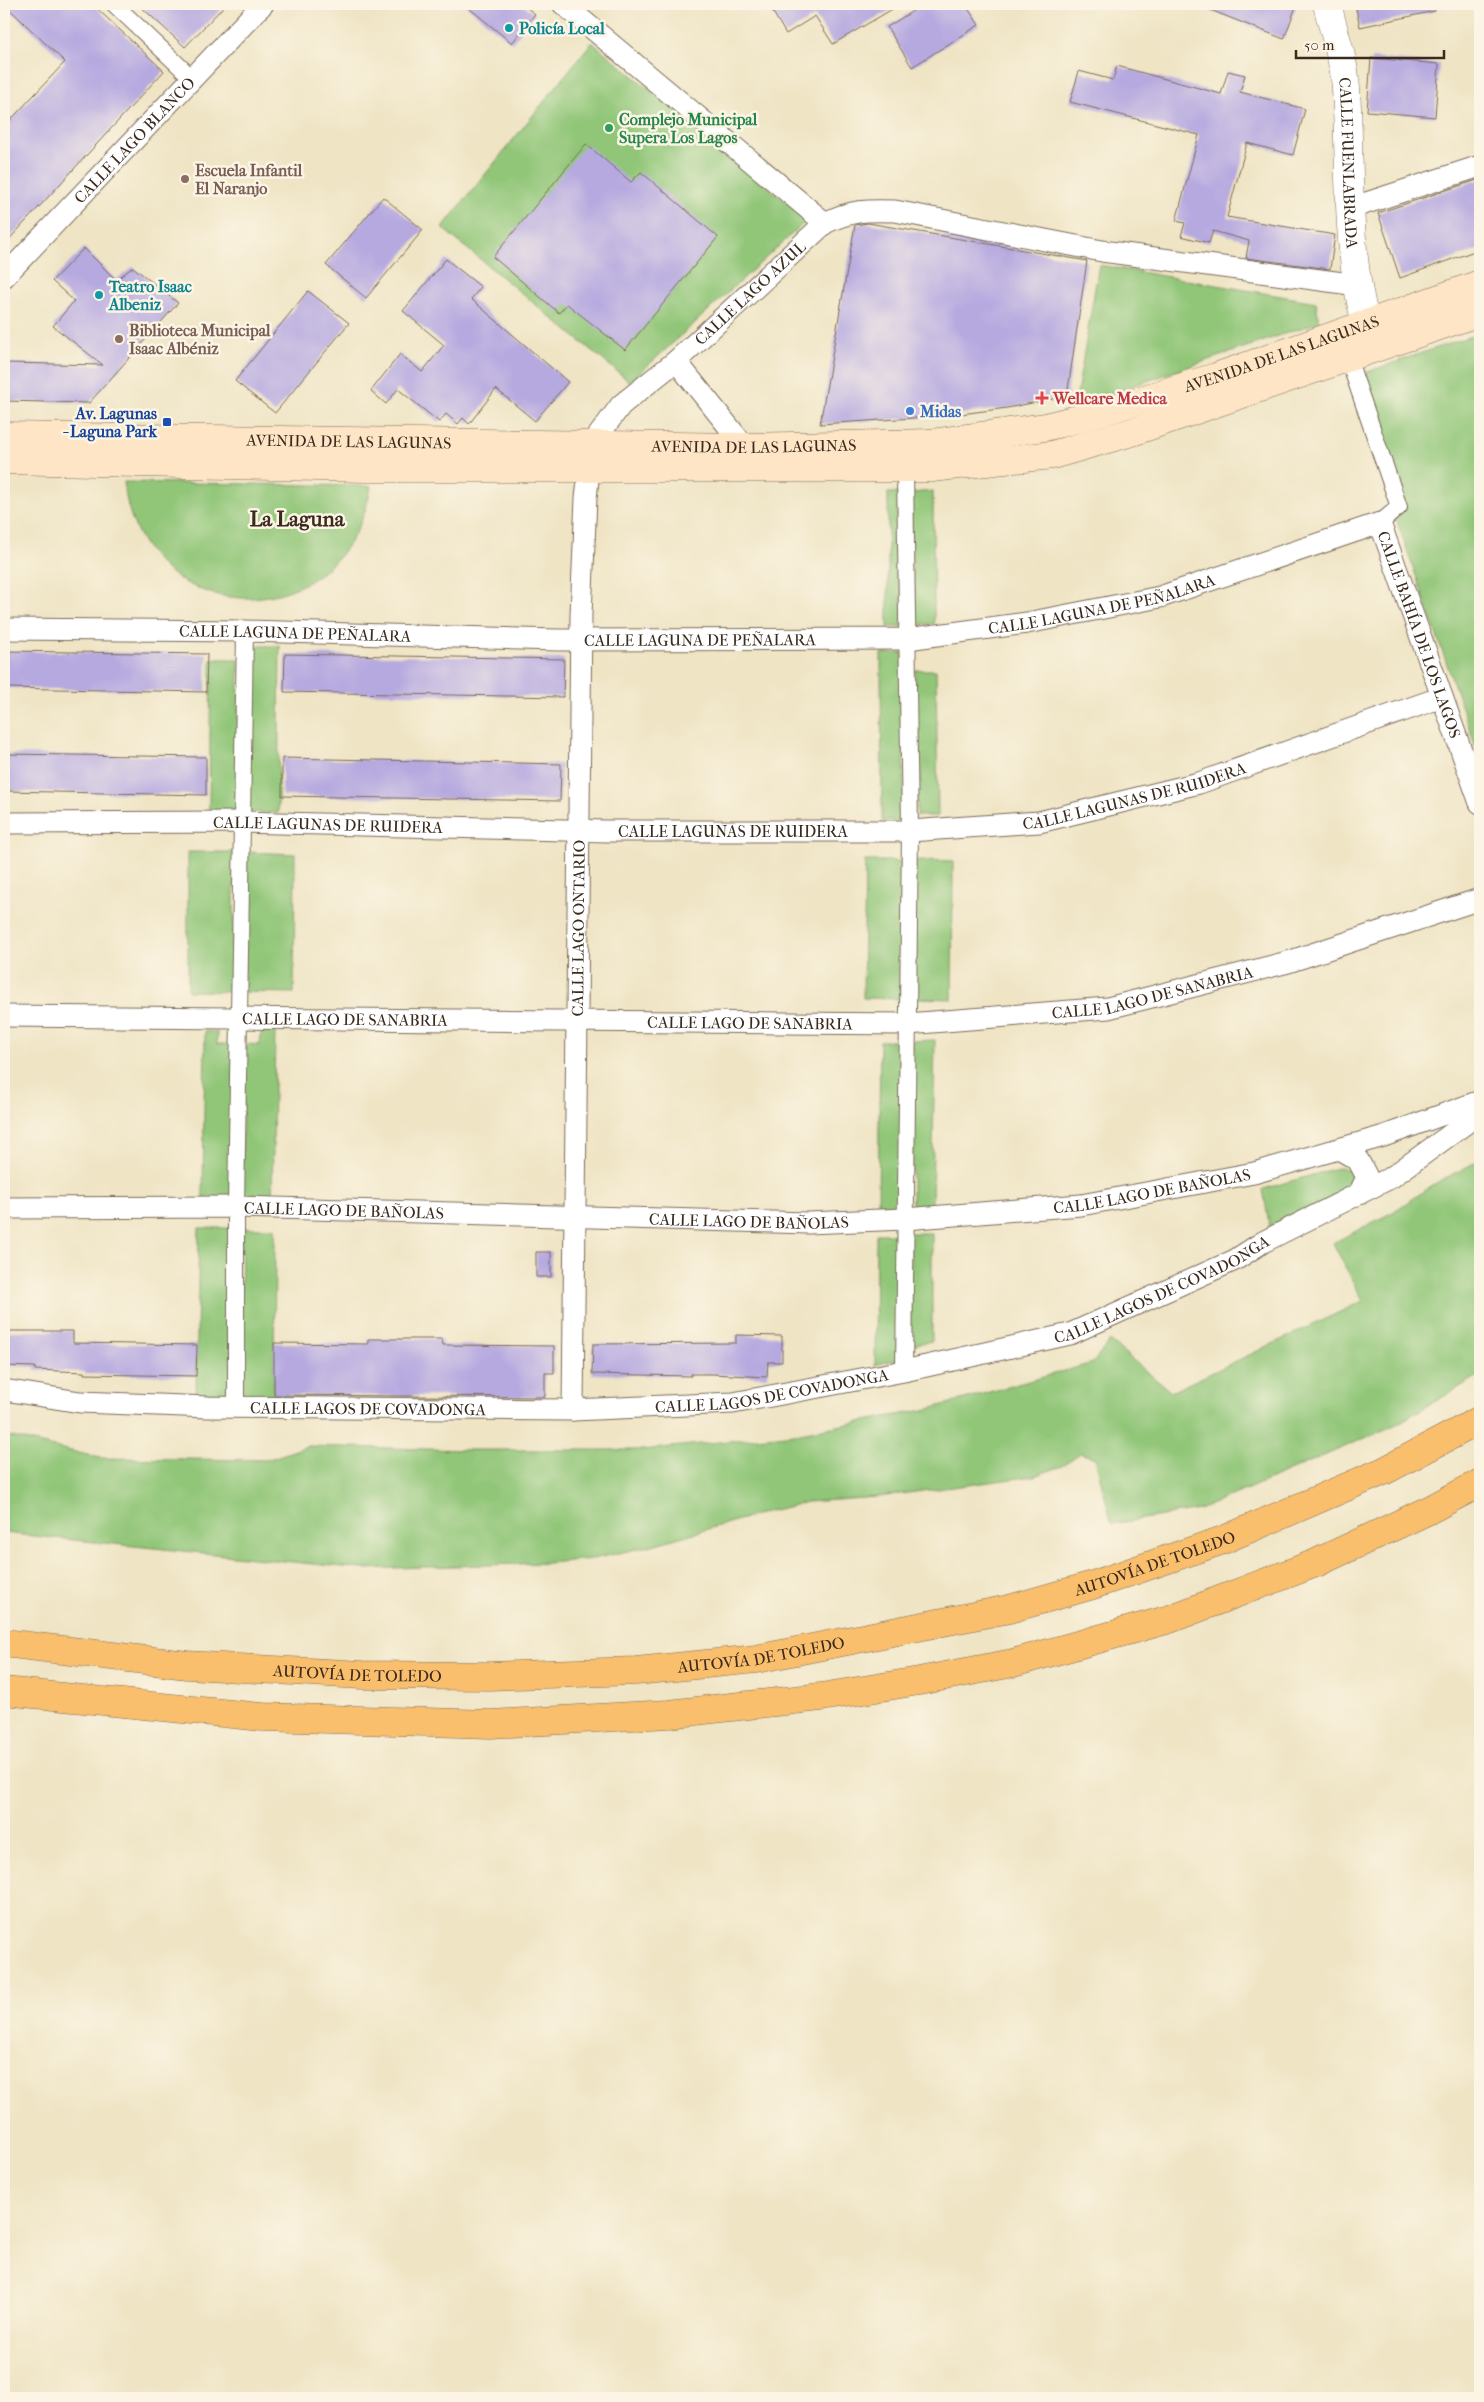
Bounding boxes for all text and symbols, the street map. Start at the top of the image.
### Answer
place label: Policía Local [519,19,605,38]
marker: Policía Local [503,22,515,34]
scale bar [1296,28,1444,60]
text: 50 m [1304,36,1335,54]
street label: CALLE LAGO BLANCO [70,73,199,207]
street label: CALLE FUENLABRADA [1335,76,1362,250]
place label: Complejo Municipal Supera Los Lagos [619,110,758,148]
marker: Complejo Municipal Supera Los Lagos [603,122,615,134]
place label: Escuela Infantil El Naranjo [195,161,303,198]
marker: Escuela Infantil El Naranjo [179,173,191,185]
street label: CALLE LAGO AZUL [691,237,810,349]
place label: Teatro Isaac Albeniz [108,277,192,314]
marker: Teatro Isaac Albeniz [93,289,105,301]
street label: AVENIDA DE LAS LAGUNAS [1181,311,1382,396]
place label: Biblioteca Municipal Isaac Albéniz [129,321,271,358]
marker: Biblioteca Municipal Isaac Albéniz [113,333,125,345]
place label: Wellcare Medica [1052,389,1168,408]
marker: Wellcare Medica [1035,391,1049,405]
place label: Midas [919,402,961,421]
place label: Av. Lagunas - Laguna Park [63,404,158,442]
marker: Midas [904,405,916,417]
marker: Av. Lagunas - Laguna Park [161,416,173,428]
street label: AVENIDA DE LAS LAGUNAS [245,431,452,453]
street label: AVENIDA DE LAS LAGUNAS [650,436,857,457]
district label: La Laguna [250,507,346,531]
street label: CALLE BAHÍA DE LOS LAGOS [1374,528,1465,741]
street label: CALLE LAGUNA DE PEÑALARA [987,570,1218,638]
street label: CALLE LAGUNA DE PEÑALARA [179,621,412,646]
street label: CALLE LAGUNA DE PEÑALARA [584,630,817,650]
street label: CALLE LAGUNAS DE RUIDERA [1022,758,1249,833]
street label: CALLE LAGUNAS DE RUIDERA [213,813,444,837]
street label: CALLE LAGUNAS DE RUIDERA [618,822,848,841]
street label: CALLE LAGO ONTARIO [568,840,589,1016]
street label: CALLE LAGO DE SANABRIA [1051,962,1256,1022]
street label: CALLE LAGO DE SANABRIA [242,1009,448,1030]
street label: CALLE LAGO DE SANABRIA [647,1013,853,1034]
street label: CALLE LAGO DE BAÑOLAS [1053,1165,1252,1217]
street label: CALLE LAGO DE BAÑOLAS [244,1198,444,1223]
street label: CALLE LAGO DE BAÑOLAS [649,1210,849,1233]
street label: CALLE LAGOS DE COVADONGA [1052,1231,1273,1347]
street label: CALLE LAGOS DE COVADONGA [655,1365,890,1416]
street label: CALLE LAGOS DE COVADONGA [250,1398,487,1419]
street label: AUTOVÍA DE TOLEDO [1071,1527,1238,1600]
street label: AUTOVÍA DE TOLEDO [676,1633,846,1677]
street label: AUTOVÍA DE TOLEDO [272,1661,442,1686]

